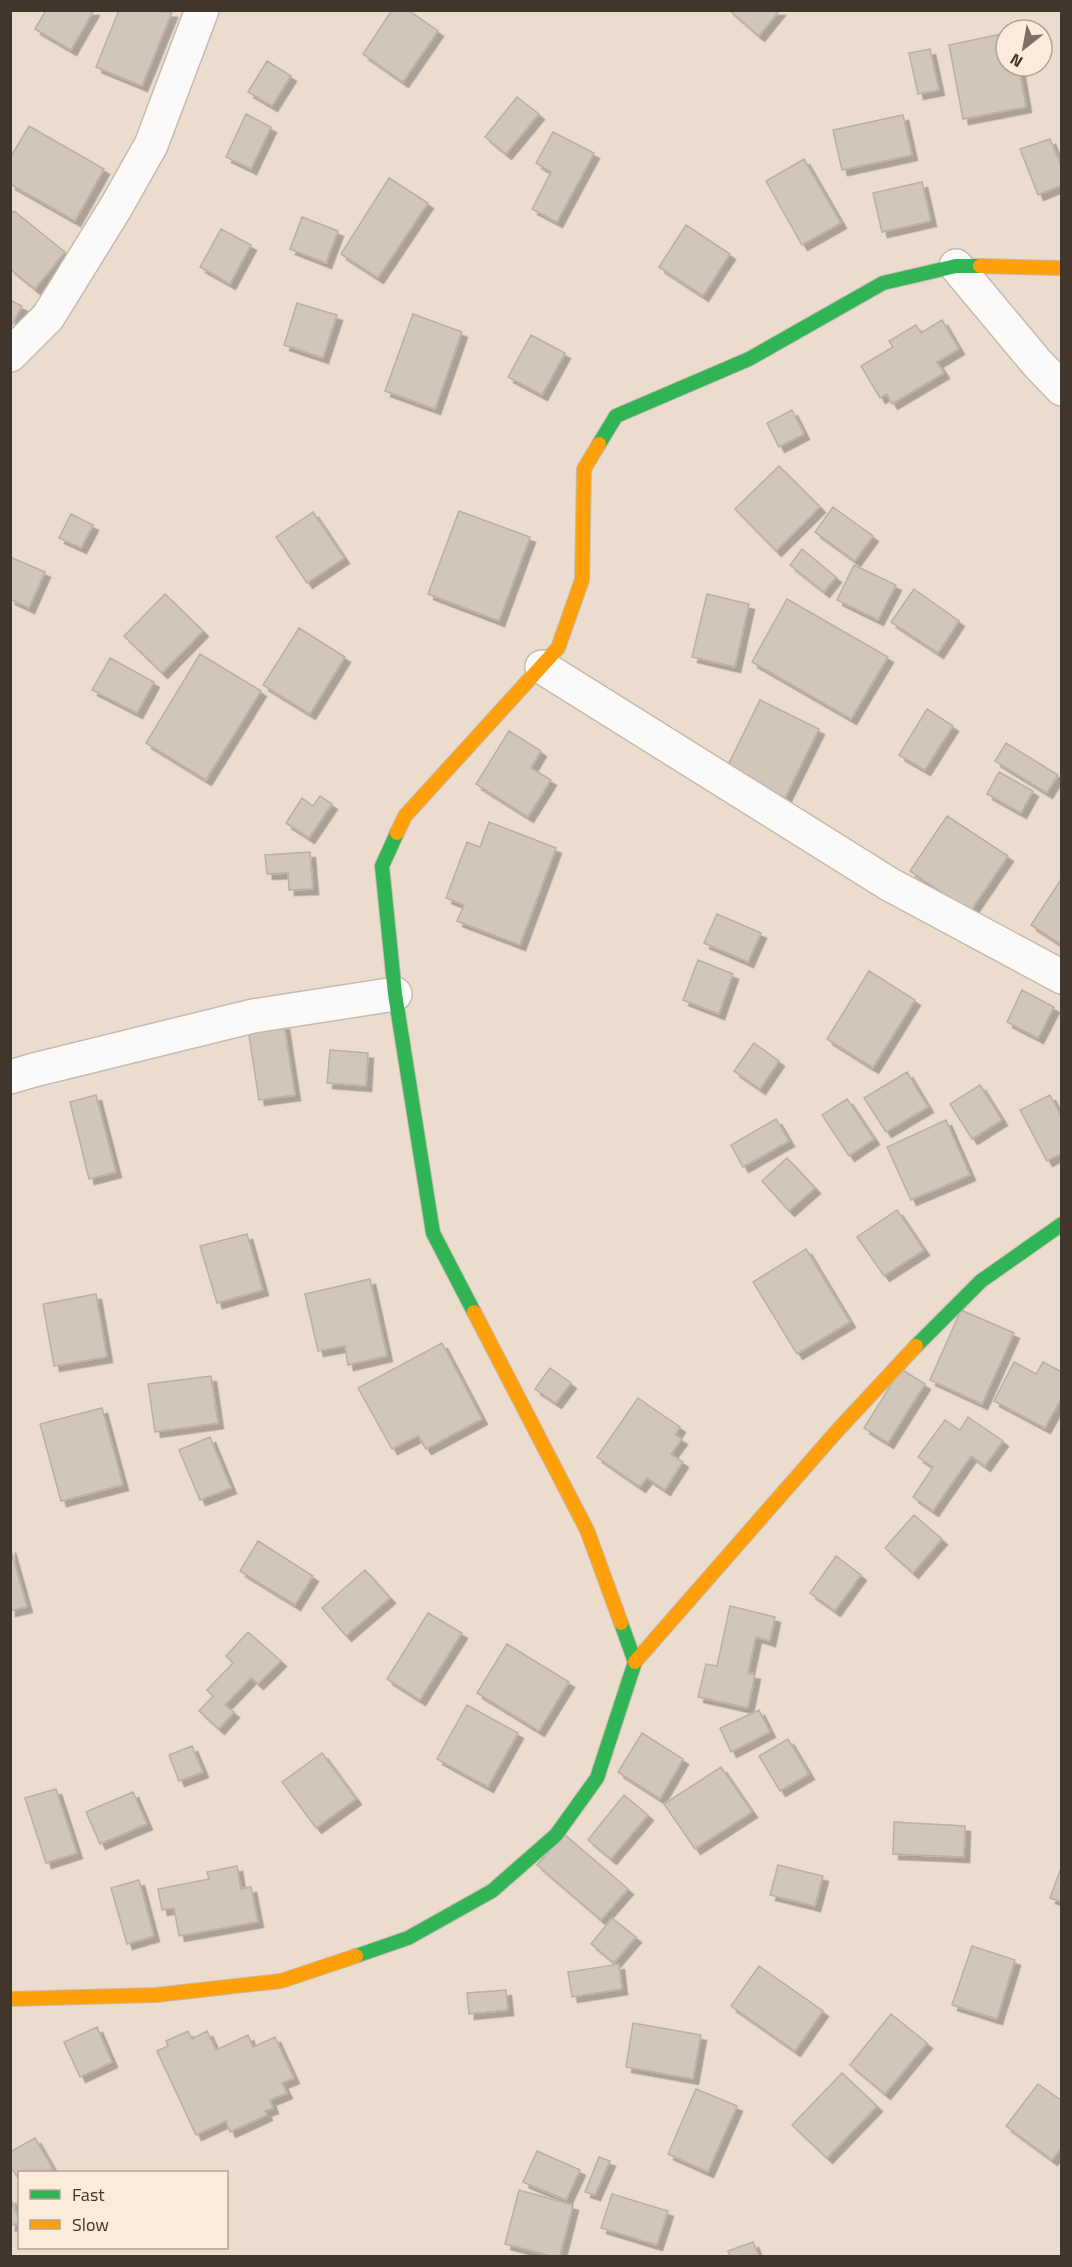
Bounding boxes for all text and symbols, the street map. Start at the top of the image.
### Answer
north arrow [994,18,1054,78]
text: N [1005,48,1027,74]
legend [18,2171,228,2249]
text: Fast [72,2181,105,2208]
text: Slow [72,2211,109,2238]

